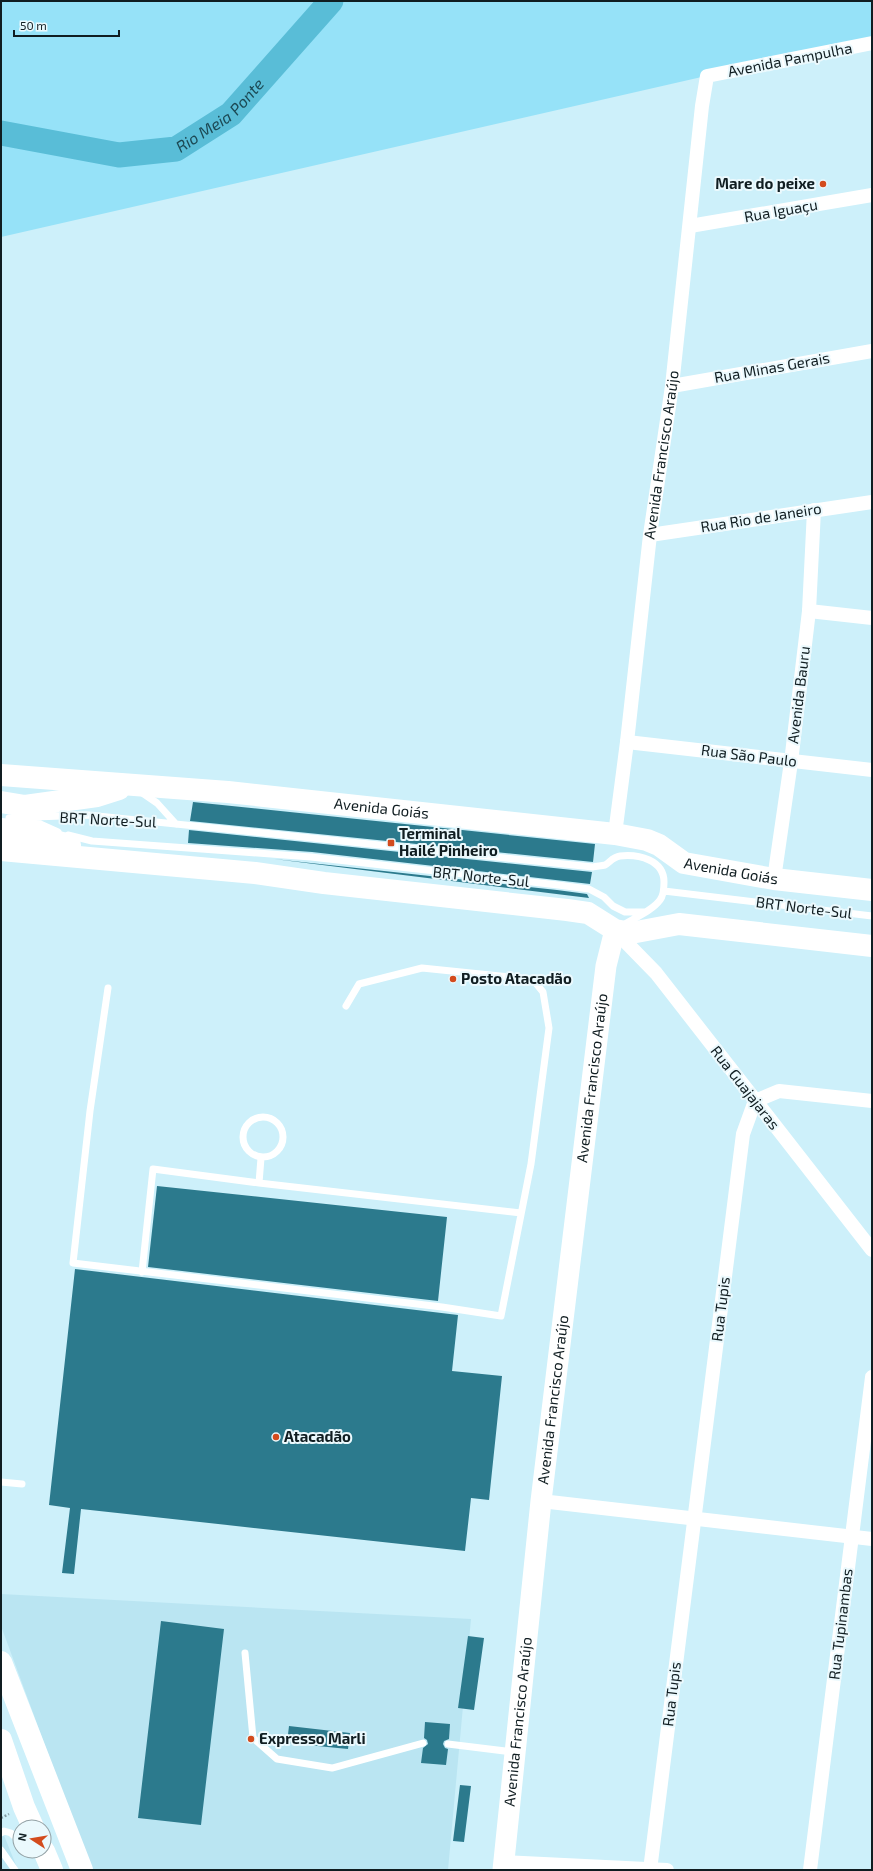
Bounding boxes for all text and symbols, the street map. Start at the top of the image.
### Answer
scale bar [14,12,119,38]
text: 50 m [20,18,47,32]
street label: Avenida Pampulha [726,38,854,80]
water label: Rio Meia Ponte [172,74,268,156]
place label: Mare do peixe [715,174,815,192]
marker: Mare do peixe [818,179,828,189]
street label: Rua Iguaçu [743,195,819,226]
street label: Rua Minas Gerais [713,348,831,386]
street label: Avenida Francisco Araújo [639,369,682,540]
street label: Rua Rio de Janeiro [699,499,823,535]
street label: Avenida Bauru [783,645,813,745]
street label: Rua São Paulo [700,740,798,770]
street label: Avenida Goiás [333,794,430,822]
street label: BRT Norte-Sul [59,807,157,831]
place label: Terminal Hailé Pinheiro [399,824,498,859]
marker: Terminal Hailé Pinheiro [386,838,396,848]
street label: Avenida Goiás [683,853,779,887]
street label: BRT Norte-Sul [432,862,531,890]
street label: BRT Norte-Sul [755,892,854,922]
place label: Posto Atacadão [461,969,572,987]
marker: Posto Atacadão [448,974,458,984]
street label: Avenida Francisco Araújo [572,992,611,1164]
street label: Rua Guajajaras [707,1042,784,1134]
street label: Rua Tupis [707,1276,733,1342]
street label: Avenida Francisco Araújo [533,1314,572,1485]
place label: Atacadão [284,1427,351,1445]
marker: Atacadão [271,1432,281,1442]
street label: Rua Tupinambas [824,1567,856,1681]
street label: Avenida Francisco Araújo [500,1636,535,1807]
street label: Rua Tupis [658,1661,684,1727]
place label: Expresso Marli [259,1729,366,1747]
marker: Expresso Marli [246,1734,256,1744]
north arrow [12,1819,52,1859]
text: N [15,1832,29,1842]

